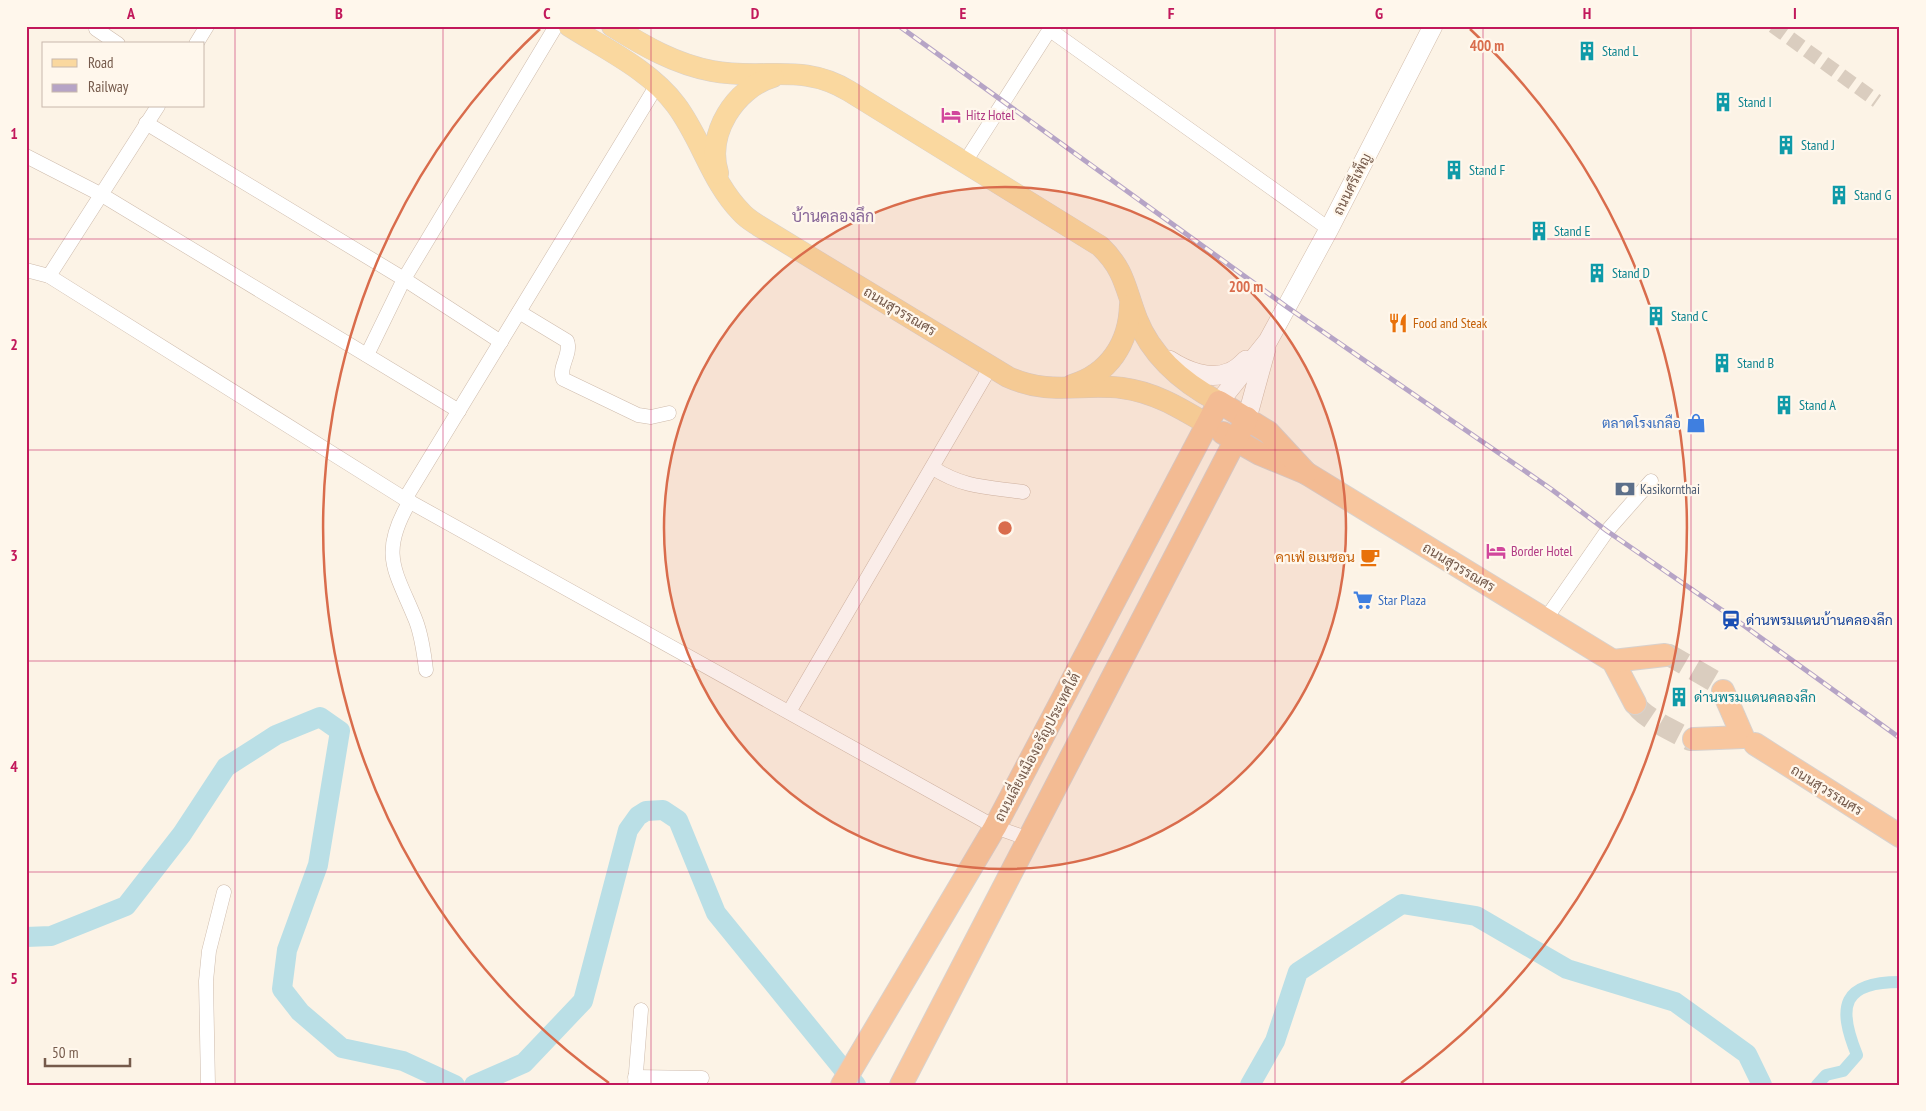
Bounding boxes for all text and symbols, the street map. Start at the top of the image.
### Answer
text: A [126,3,136,23]
text: B [335,3,343,23]
text: C [543,3,551,23]
text: D [751,3,760,23]
text: E [960,3,967,23]
text: F [1168,3,1175,23]
text: G [1375,3,1383,23]
text: H [1583,3,1591,23]
text: I [1793,3,1797,23]
text: 400 m [1470,36,1504,55]
building icon: Stand L [1576,40,1598,62]
legend [42,42,205,108]
place label: Stand L [1602,42,1639,60]
text: Road [88,53,114,72]
text: Railway [88,77,129,96]
building icon: Stand I [1712,91,1734,113]
place label: Stand I [1738,93,1772,111]
hotel icon: Hitz Hotel [940,104,962,126]
place label: Hitz Hotel [966,106,1015,124]
text: 1 [10,123,18,143]
building icon: Stand J [1775,134,1797,156]
place label: Stand J [1801,136,1835,154]
street label: ถนนศรีเพ็ญ [1329,150,1375,218]
building icon: Stand F [1443,159,1465,181]
place label: Stand F [1469,161,1506,179]
building icon: Stand G [1828,184,1850,206]
place label: Stand G [1854,186,1892,204]
district label: บ้านคลองลึก [792,206,874,226]
building icon: Stand E [1528,220,1550,242]
place label: Stand E [1554,222,1591,240]
building icon: Stand D [1586,262,1608,284]
place label: Stand D [1612,264,1650,282]
text: 200 m [1229,277,1263,296]
street label: ถนนสุวรรณศร [860,282,940,341]
building icon: Stand C [1645,305,1667,327]
place label: Stand C [1671,307,1709,325]
restaurant icon: Food and Steak [1387,312,1409,334]
place label: Food and Steak [1413,314,1488,332]
text: 2 [10,334,18,354]
building icon: Stand B [1711,352,1733,374]
place label: Stand B [1737,354,1774,372]
building icon: Stand A [1773,394,1795,416]
place label: Stand A [1799,396,1836,414]
shop icon: ตลาดโรงเกลือ [1685,412,1707,434]
place label: ตลาดโรงเกลือ [1602,414,1681,432]
bank icon: Kasikornthai [1614,478,1636,500]
place label: Kasikornthai [1640,480,1700,498]
centre of rings [996,519,1014,537]
street label: ถนนสุวรรณศร [1419,538,1499,597]
hotel icon: Border Hotel [1485,540,1507,562]
place label: Border Hotel [1511,542,1573,560]
text: 3 [10,545,18,565]
cafe icon: คาเฟ่ อเมซอน [1359,546,1381,568]
place label: คาเฟ่ อเมซอน [1275,548,1355,566]
supermarket icon: Star Plaza [1352,589,1374,611]
place label: Star Plaza [1378,591,1426,609]
station icon: ด่านพรมแดนบ้านคลองลึก [1720,609,1742,631]
place label: ด่านพรมแดนบ้านคลองลึก [1746,611,1893,629]
street label: ถนนเลี่ยงเมืองอรัญประเทศใต้ [987,667,1084,825]
building icon: ด่านพรมแดนคลองลึก [1668,686,1690,708]
place label: ด่านพรมแดนคลองลึก [1694,688,1816,706]
text: 4 [10,756,18,776]
street label: ถนนสุวรรณศร [1787,761,1867,820]
text: 5 [10,968,18,988]
scale bar [45,1036,130,1068]
text: 50 m [52,1043,78,1062]

